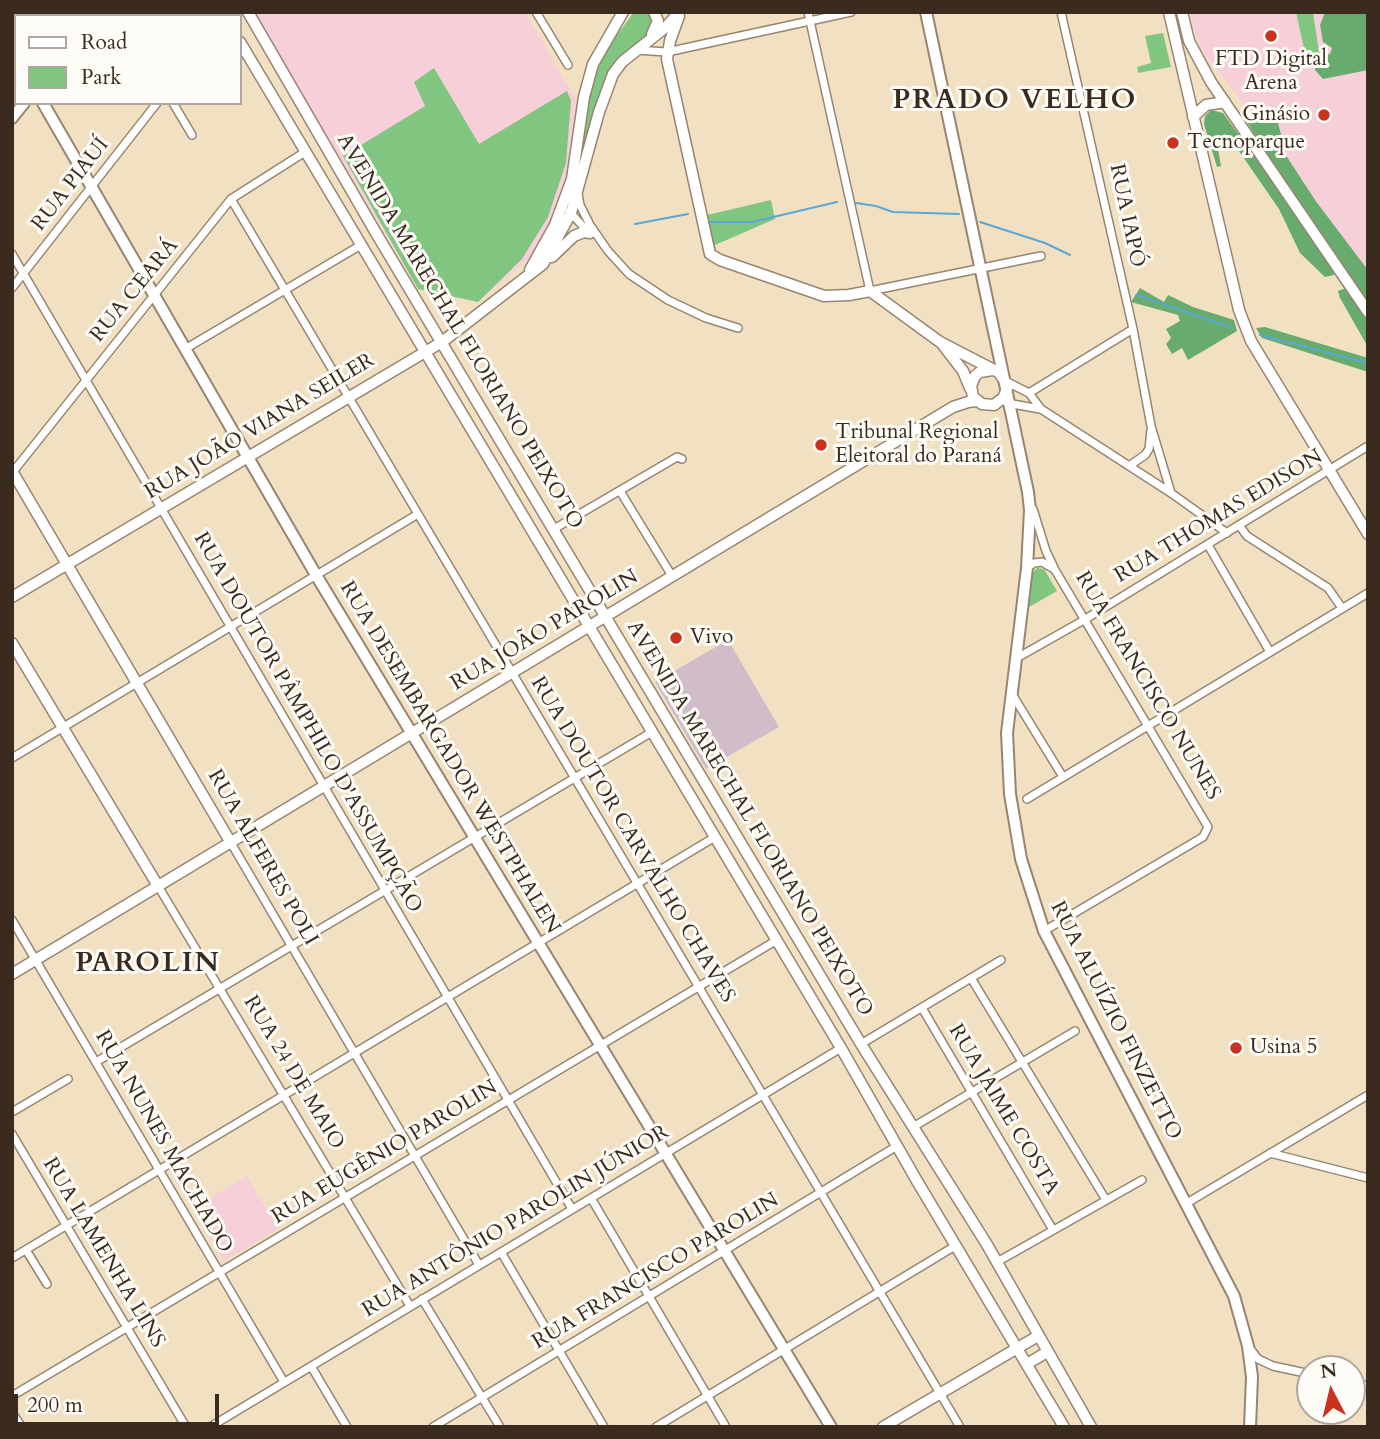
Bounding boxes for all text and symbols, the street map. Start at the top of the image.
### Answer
legend [14,14,242,105]
text: Road [81,28,127,57]
marker: FTD Digital Arena [1263,28,1279,44]
place label: FTD Digital Arena [1215,47,1327,97]
text: Park [81,63,121,92]
district label: PRADO VELHO [894,85,1136,119]
place label: Ginásio [1242,102,1310,128]
marker: Ginásio [1316,107,1332,123]
street label: AVENIDA MARECHAL FLORIANO PEIXOTO [330,130,588,534]
place label: Tecnoparque [1187,130,1305,156]
street label: RUA PIAUÍ [27,133,115,237]
marker: Tecnoparque [1165,135,1181,151]
street label: RUA IAPÓ [1103,162,1149,268]
street label: RUA CEARÁ [86,234,184,348]
street label: RUA JOÃO VIANA SEILER [141,348,379,506]
place label: Tribunal Regional Eleitoral do Paraná [835,420,1002,470]
marker: Tribunal Regional Eleitoral do Paraná [813,437,829,453]
street label: RUA THOMAS EDISON [1110,445,1328,589]
street label: RUA DOUTOR PÂMPHILO D'ASSUMPÇÃO [187,528,427,918]
street label: RUA JOÃO PAROLIN [447,565,643,697]
street label: RUA FRANCISCO NUNES [1069,567,1225,805]
street label: RUA DESEMBARGADOR WESTPHALEN [333,577,565,939]
street label: AVENIDA MARECHAL FLORIANO PEIXOTO [620,617,878,1021]
place label: Vivo [690,625,733,651]
marker: Vivo [668,630,684,646]
street label: RUA DOUTOR CARVALHO CHAVES [524,672,740,1008]
street label: RUA ALFERES POLI [201,766,323,950]
street label: RUA ALUÍZIO FINZETTO [1044,898,1186,1144]
district label: PAROLIN [76,948,220,982]
street label: RUA 24 DE MAIO [237,991,349,1155]
street label: RUA JAIME COSTA [942,1020,1064,1200]
street label: RUA NUNES MACHADO [89,1026,237,1258]
place label: Usina 5 [1250,1035,1317,1061]
marker: Usina 5 [1228,1040,1244,1056]
street label: RUA EUGÊNIO PAROLIN [268,1076,502,1230]
street label: RUA ANTÔNIO PAROLIN JÚNIOR [358,1120,674,1324]
street label: RUA LAMENHA LINS [36,1154,170,1352]
street label: RUA FRANCISCO PAROLIN [528,1188,784,1356]
north arrow [1296,1355,1366,1425]
text: N [1319,1357,1338,1385]
scale bar [18,1380,222,1424]
text: 200 m [27,1391,83,1420]

